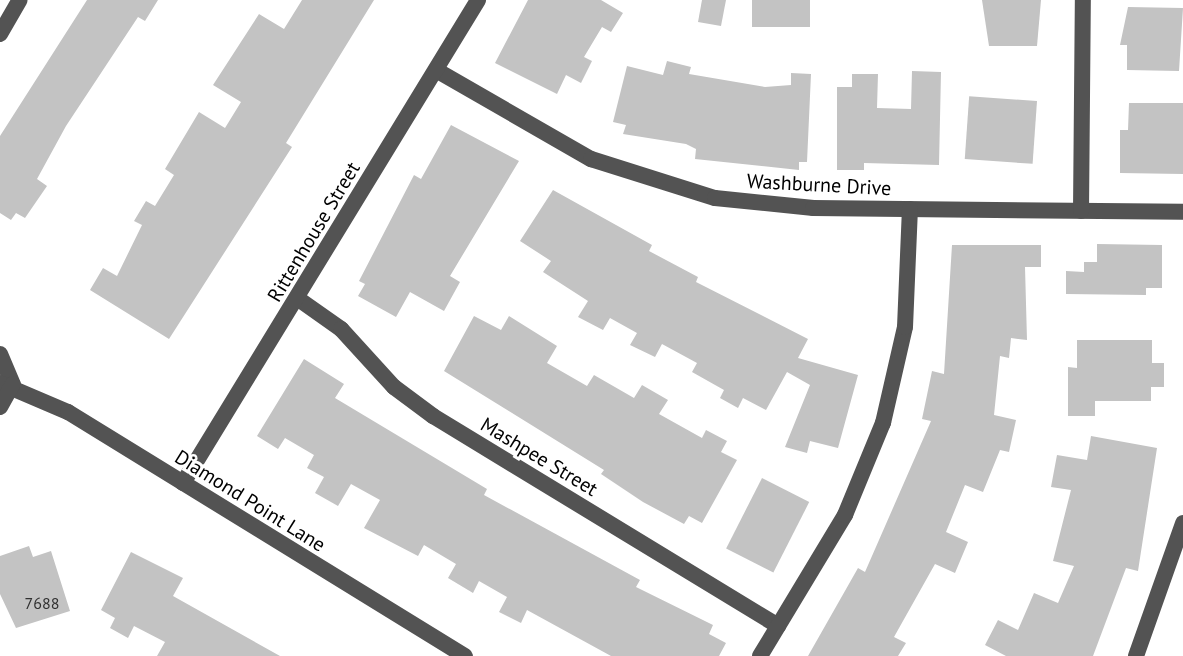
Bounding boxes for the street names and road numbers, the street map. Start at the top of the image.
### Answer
street label: Rittenhouse Street [263,158,365,306]
street label: Washburne Drive [746,169,892,201]
street label: Mashpee Street [476,413,602,501]
street label: Diamond Point Lane [170,445,330,557]

